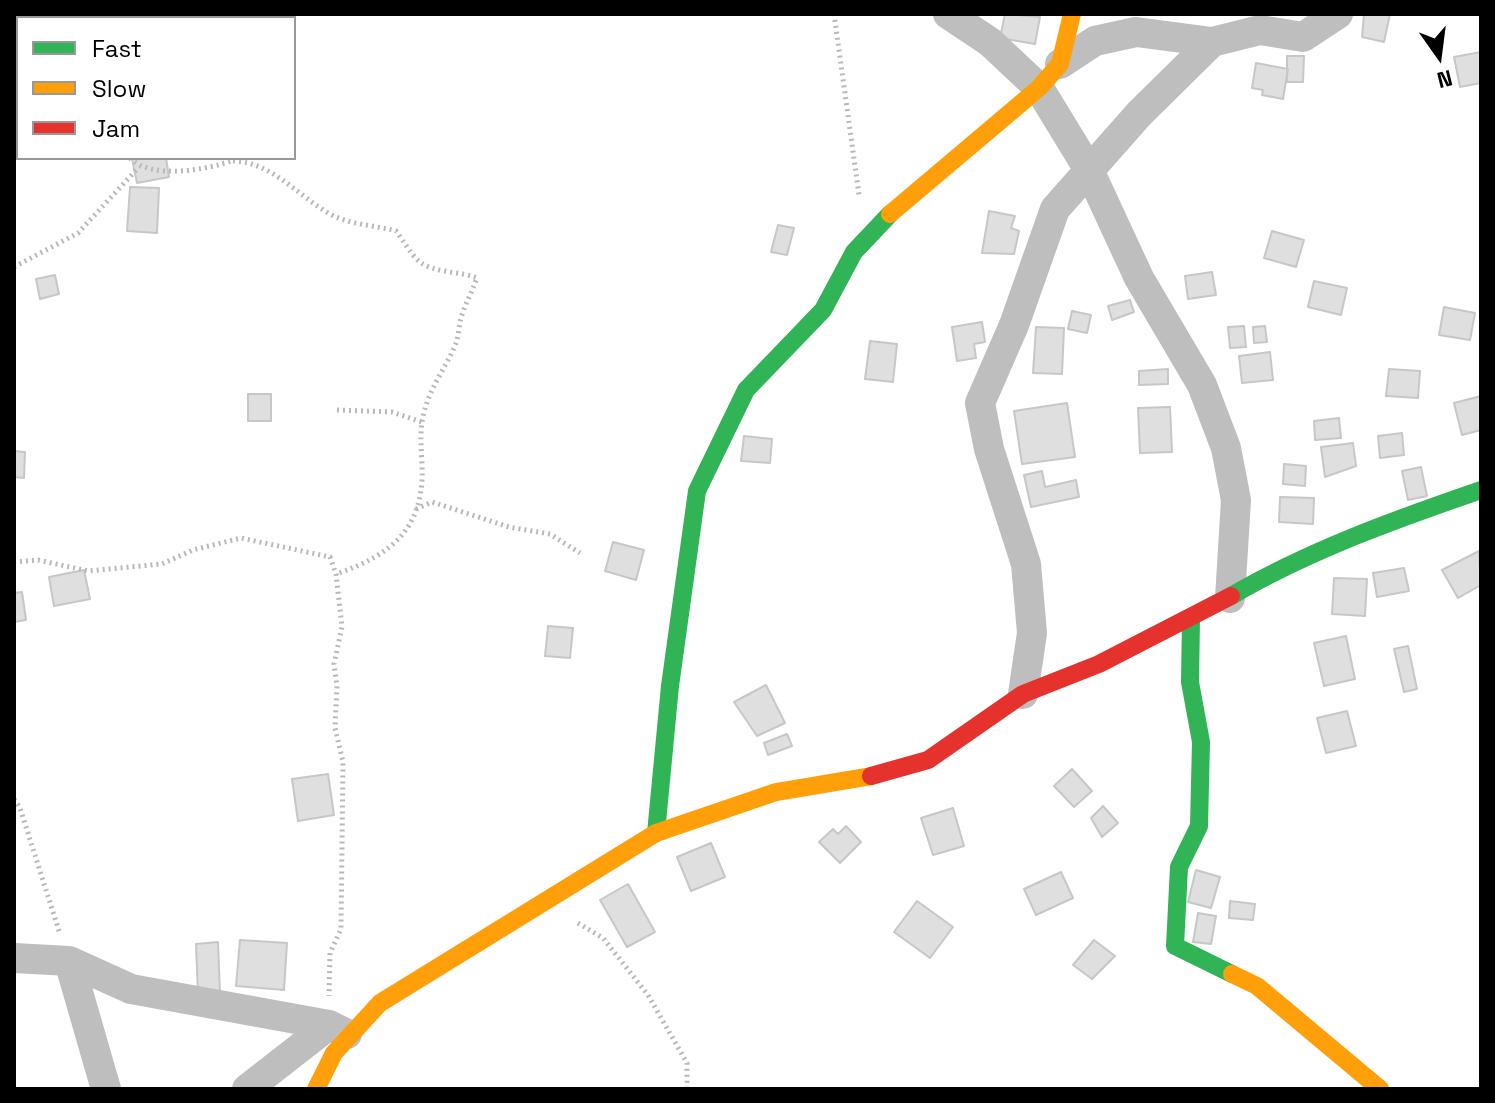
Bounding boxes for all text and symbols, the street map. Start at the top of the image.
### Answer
legend [16,16,296,160]
north arrow [1399,16,1479,96]
text: Fast [92,33,142,64]
text: N [1434,64,1455,95]
text: Slow [92,73,146,104]
text: Jam [92,113,140,144]

